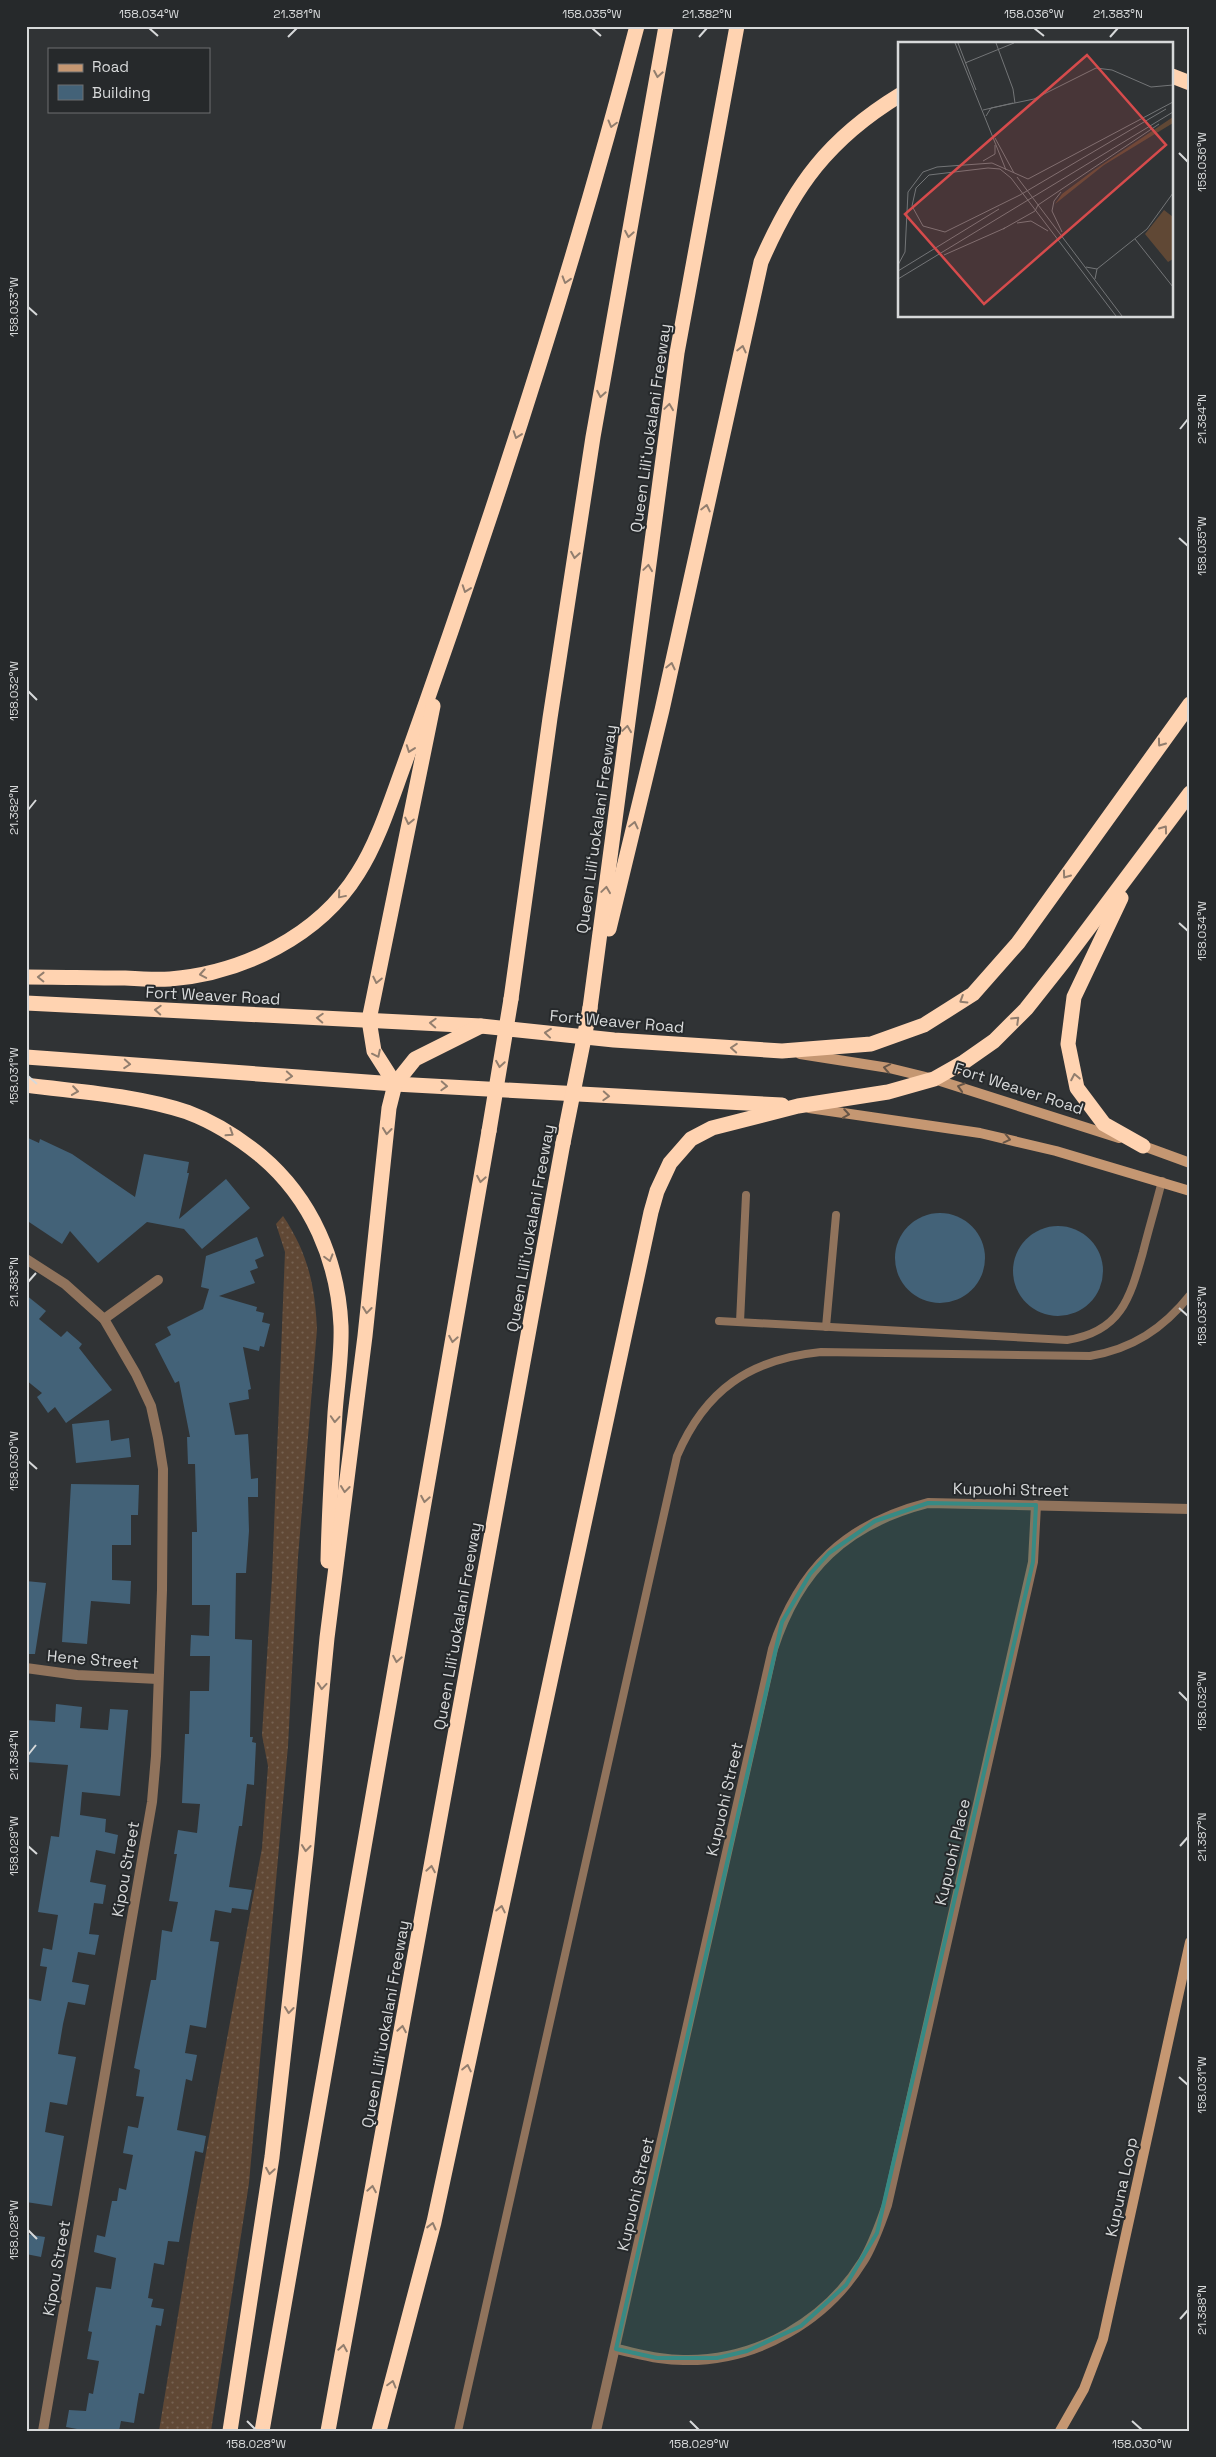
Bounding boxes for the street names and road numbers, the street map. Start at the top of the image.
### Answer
street label: Queen Liliʻuokalani Freeway [625,322,676,534]
street label: Queen Liliʻuokalani Freeway [571,723,622,935]
street label: Fort Weaver Road [145,981,281,1010]
street label: Fort Weaver Road [549,1005,685,1038]
street label: Fort Weaver Road [951,1058,1086,1119]
street label: Queen Liliʻuokalani Freeway [502,1122,559,1334]
street label: Kupuohi Street [953,1478,1069,1501]
street label: Queen Liliʻuokalani Freeway [429,1520,486,1732]
street label: Hene Street [46,1645,140,1674]
street label: Kupuohi Street [701,1740,748,1858]
street label: Kupuohi Place [930,1797,975,1907]
street label: Kipou Street [107,1820,144,1919]
street label: Queen Liliʻuokalani Freeway [357,1918,414,2130]
street label: Kupuohi Street [612,2135,659,2253]
street label: Kupuna Loop [1101,2135,1142,2239]
street label: Kipou Street [38,2219,75,2318]

